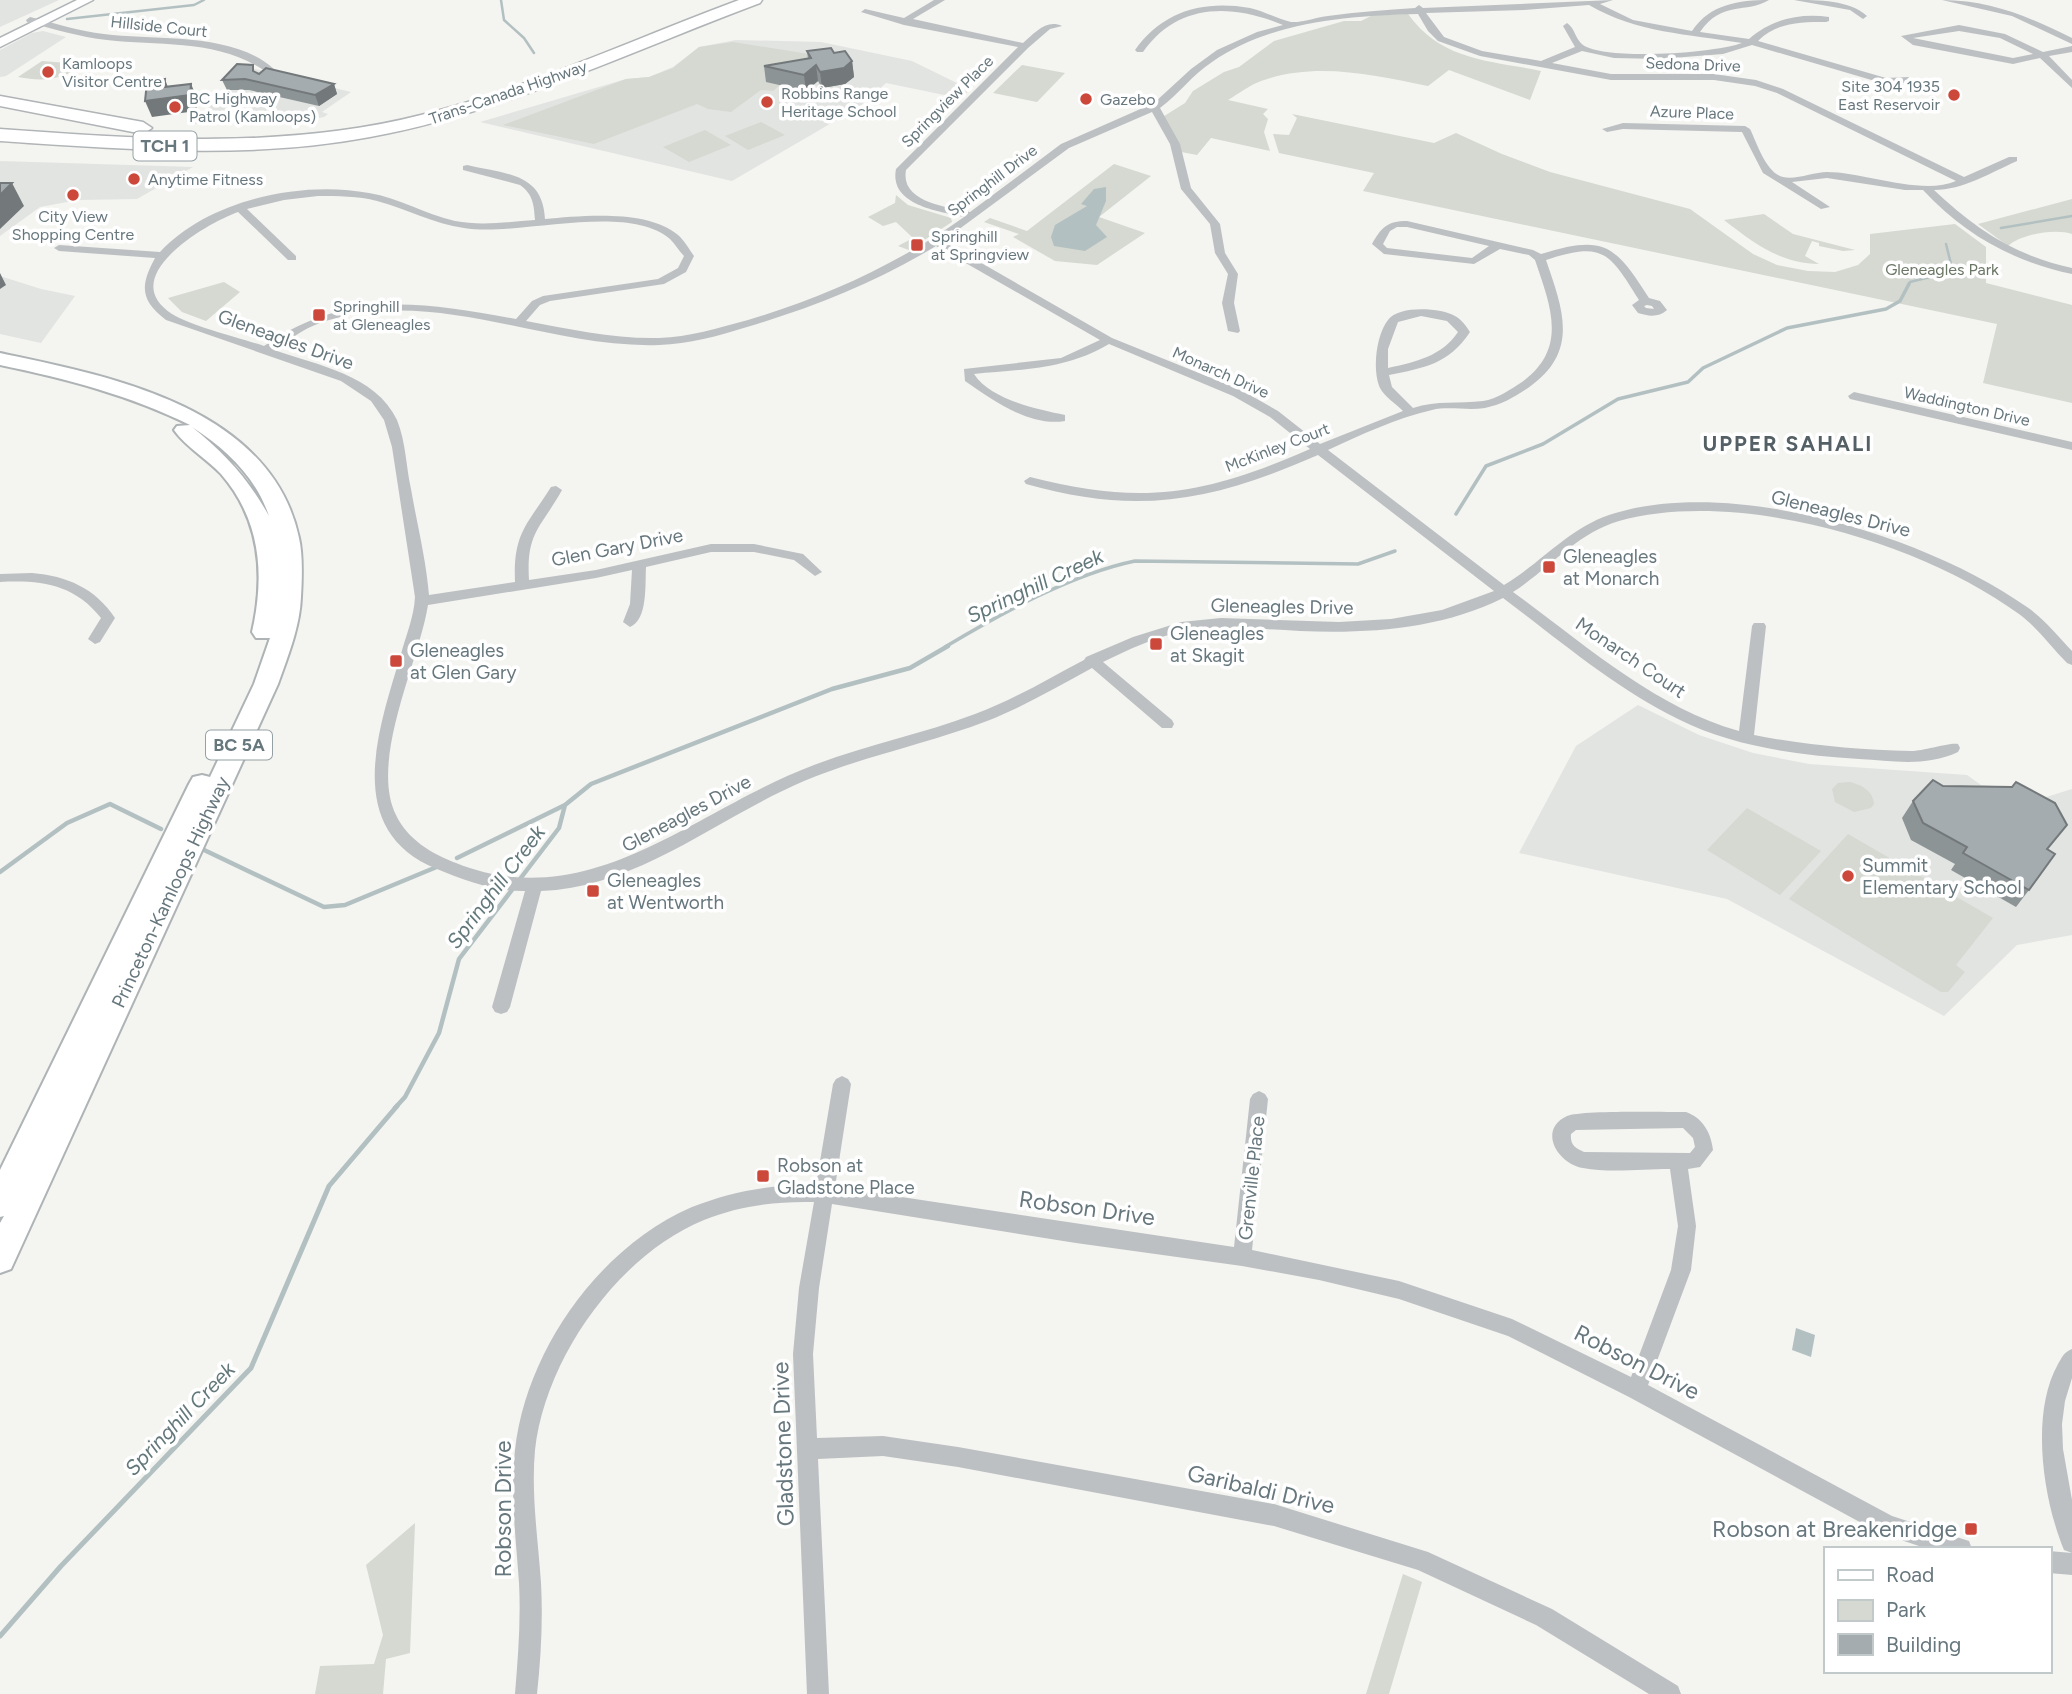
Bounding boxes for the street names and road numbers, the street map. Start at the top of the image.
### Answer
street label: Hillside Court [110,12,208,41]
street label: Springview Place [897,51,997,151]
street label: Sedona Drive [1645,53,1741,76]
street label: Trans-Canada Highway [427,56,590,128]
street label: Azure Place [1650,102,1735,123]
road number: TCH 1 [134,132,196,160]
street label: Springhill Drive [944,140,1041,220]
street label: Gleneagles Drive [215,304,357,375]
street label: Monarch Drive [1169,343,1272,402]
street label: Waddington Drive [1902,383,2032,430]
street label: McKinley Court [1222,419,1332,476]
street label: Gleneagles Drive [1769,485,1913,542]
street label: Glen Gary Drive [549,523,685,572]
street label: Gleneagles Drive [1210,594,1354,619]
street label: Monarch Court [1571,612,1690,703]
road number: BC 5A [206,730,272,760]
street label: Gleneagles Drive [618,770,755,857]
street label: Princeton-Kamloops Highway [107,773,234,1011]
street label: Grenville Place [1234,1115,1269,1241]
street label: Robson Drive [1017,1185,1157,1231]
street label: Robson Drive [1570,1318,1704,1406]
street label: Gladstone Drive [766,1361,800,1527]
street label: Robson Drive [489,1441,517,1577]
street label: Garibaldi Drive [1185,1458,1337,1520]

